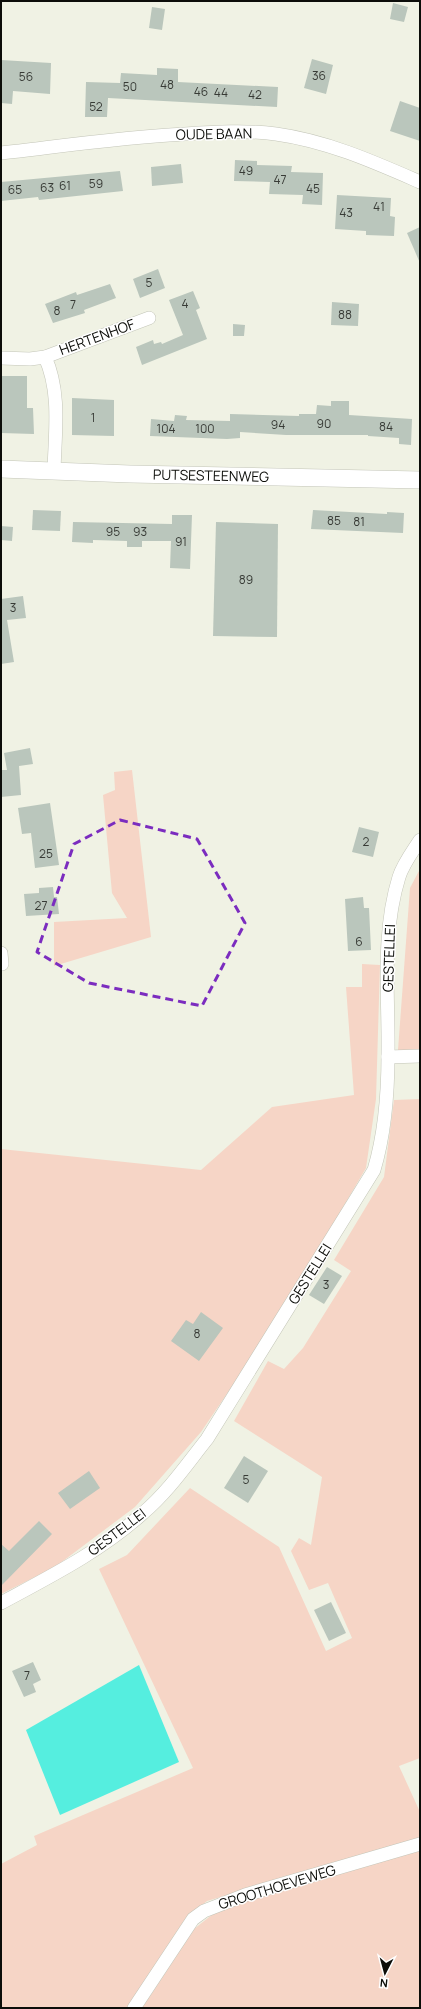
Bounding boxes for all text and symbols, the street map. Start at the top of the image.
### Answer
house number: 36 [312,67,326,84]
house number: 56 [19,68,33,85]
house number: 48 [160,76,174,93]
house number: 50 [123,78,137,95]
house number: 46 [194,83,208,100]
house number: 44 [214,84,228,101]
house number: 42 [248,86,262,103]
house number: 52 [89,98,103,115]
street label: OUDE BAAN [176,123,252,144]
house number: 49 [239,162,253,179]
house number: 47 [273,171,287,188]
house number: 59 [89,175,103,192]
house number: 61 [59,177,71,194]
house number: 63 [40,179,54,196]
house number: 45 [306,180,320,197]
house number: 65 [8,181,22,198]
house number: 41 [373,198,385,215]
house number: 43 [339,204,353,221]
house number: 5 [146,274,153,291]
house number: 4 [181,295,189,312]
house number: 7 [70,296,76,313]
house number: 8 [54,302,61,319]
house number: 88 [338,306,352,323]
street label: HERTENHOF [56,314,137,359]
house number: 1 [91,409,95,426]
house number: 90 [317,415,331,432]
house number: 94 [271,416,285,433]
house number: 84 [379,418,393,435]
house number: 104 [156,420,176,437]
house number: 100 [195,420,215,437]
street label: PUTSESTEENWEG [153,464,269,486]
house number: 85 [327,512,341,529]
house number: 81 [353,513,365,530]
house number: 95 [106,523,120,540]
house number: 93 [133,523,147,540]
house number: 91 [175,533,187,550]
house number: 89 [239,571,253,588]
house number: 3 [10,599,16,616]
house number: 2 [363,833,370,850]
house number: 25 [39,845,53,862]
house number: 27 [35,897,47,914]
street label: GESTELLEI [378,924,399,992]
house number: 6 [355,933,363,950]
street label: GESTELLEI [284,1240,336,1308]
house number: 3 [323,1276,329,1293]
house number: 8 [194,1325,201,1342]
house number: 5 [243,1471,250,1488]
street label: GESTELLEI [84,1504,150,1560]
house number: 7 [24,1667,30,1684]
street label: GROOTHOEVEWEG [216,1860,338,1913]
north arrow [365,1953,405,1993]
text: N [379,1976,389,1991]

